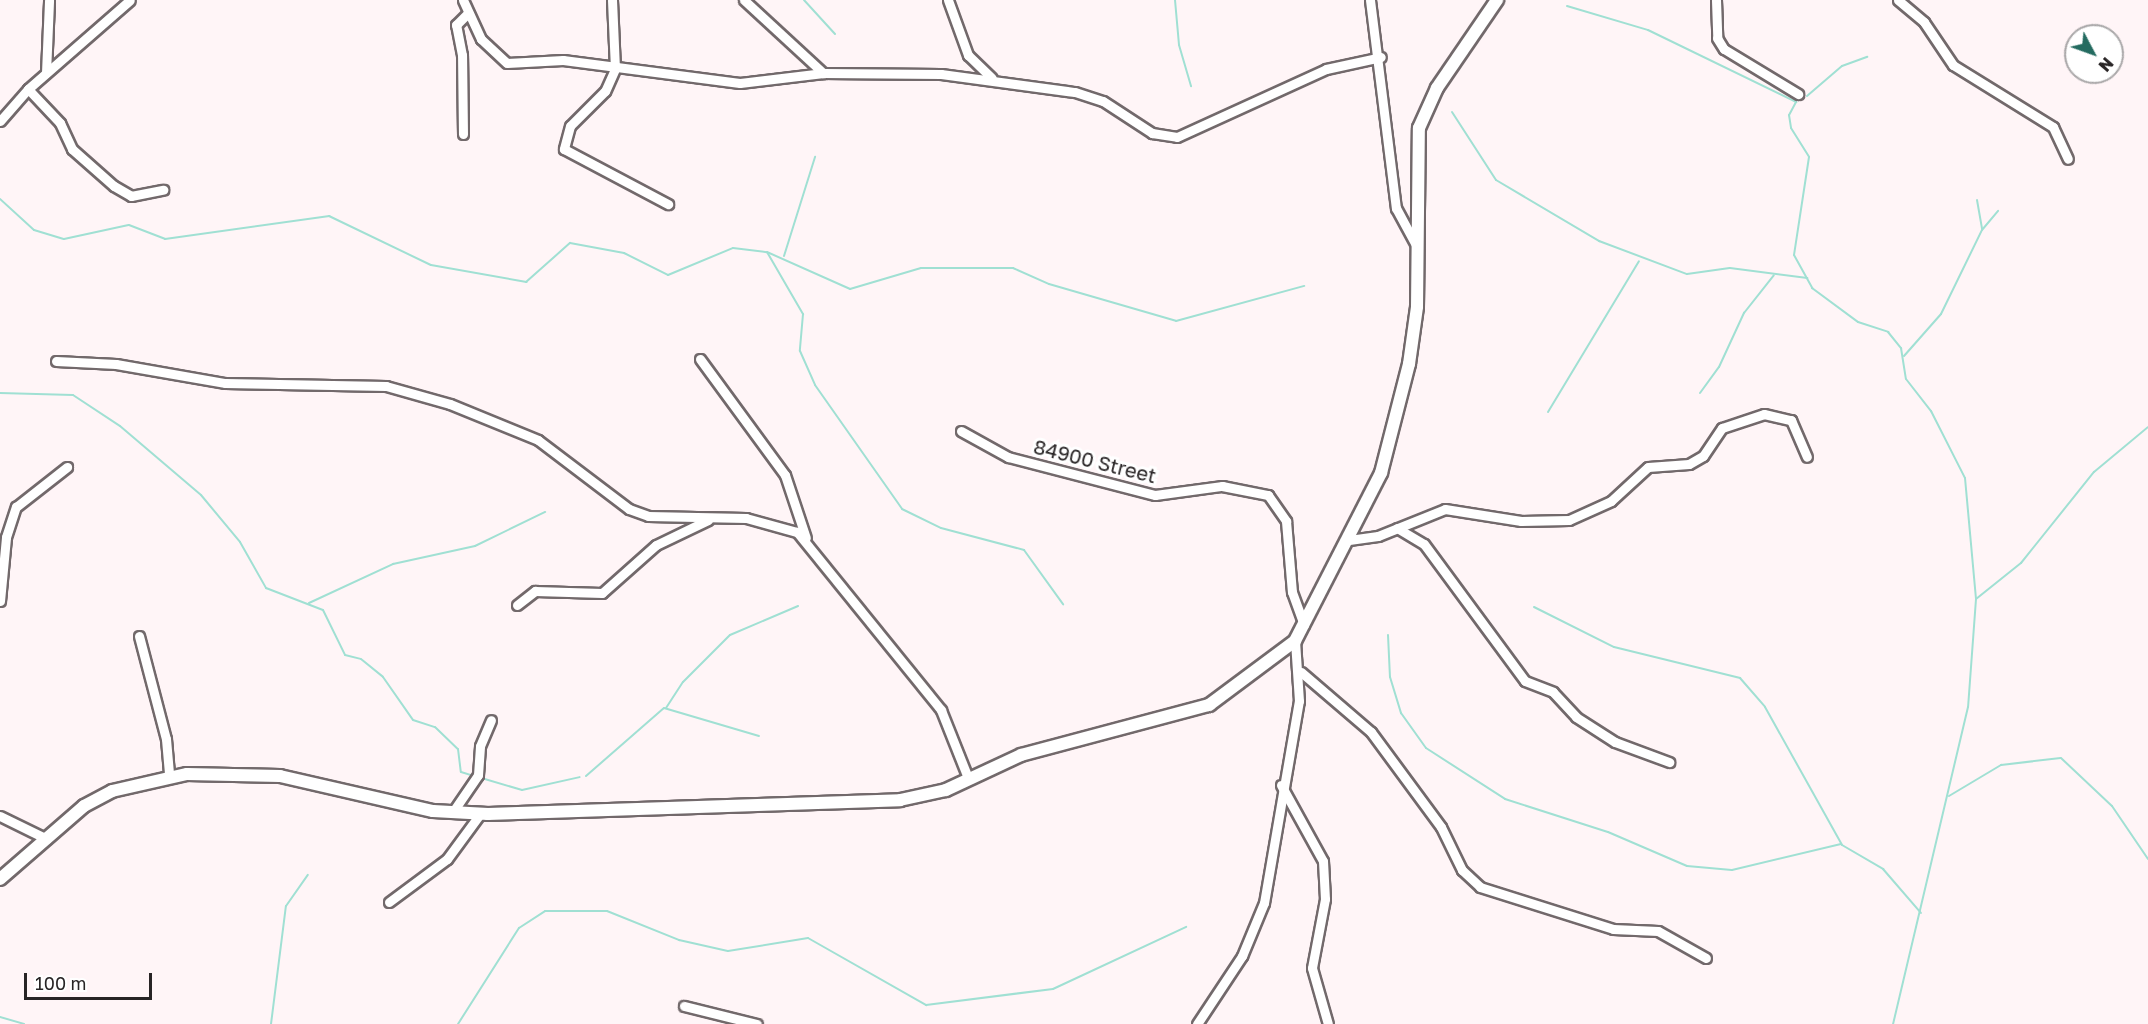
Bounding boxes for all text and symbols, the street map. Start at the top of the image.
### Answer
north arrow [2064,24,2124,84]
text: N [2095,53,2118,76]
street label: 84900 Street [1031,434,1159,488]
scale bar [27,961,154,999]
text: 100 m [35,972,86,994]

